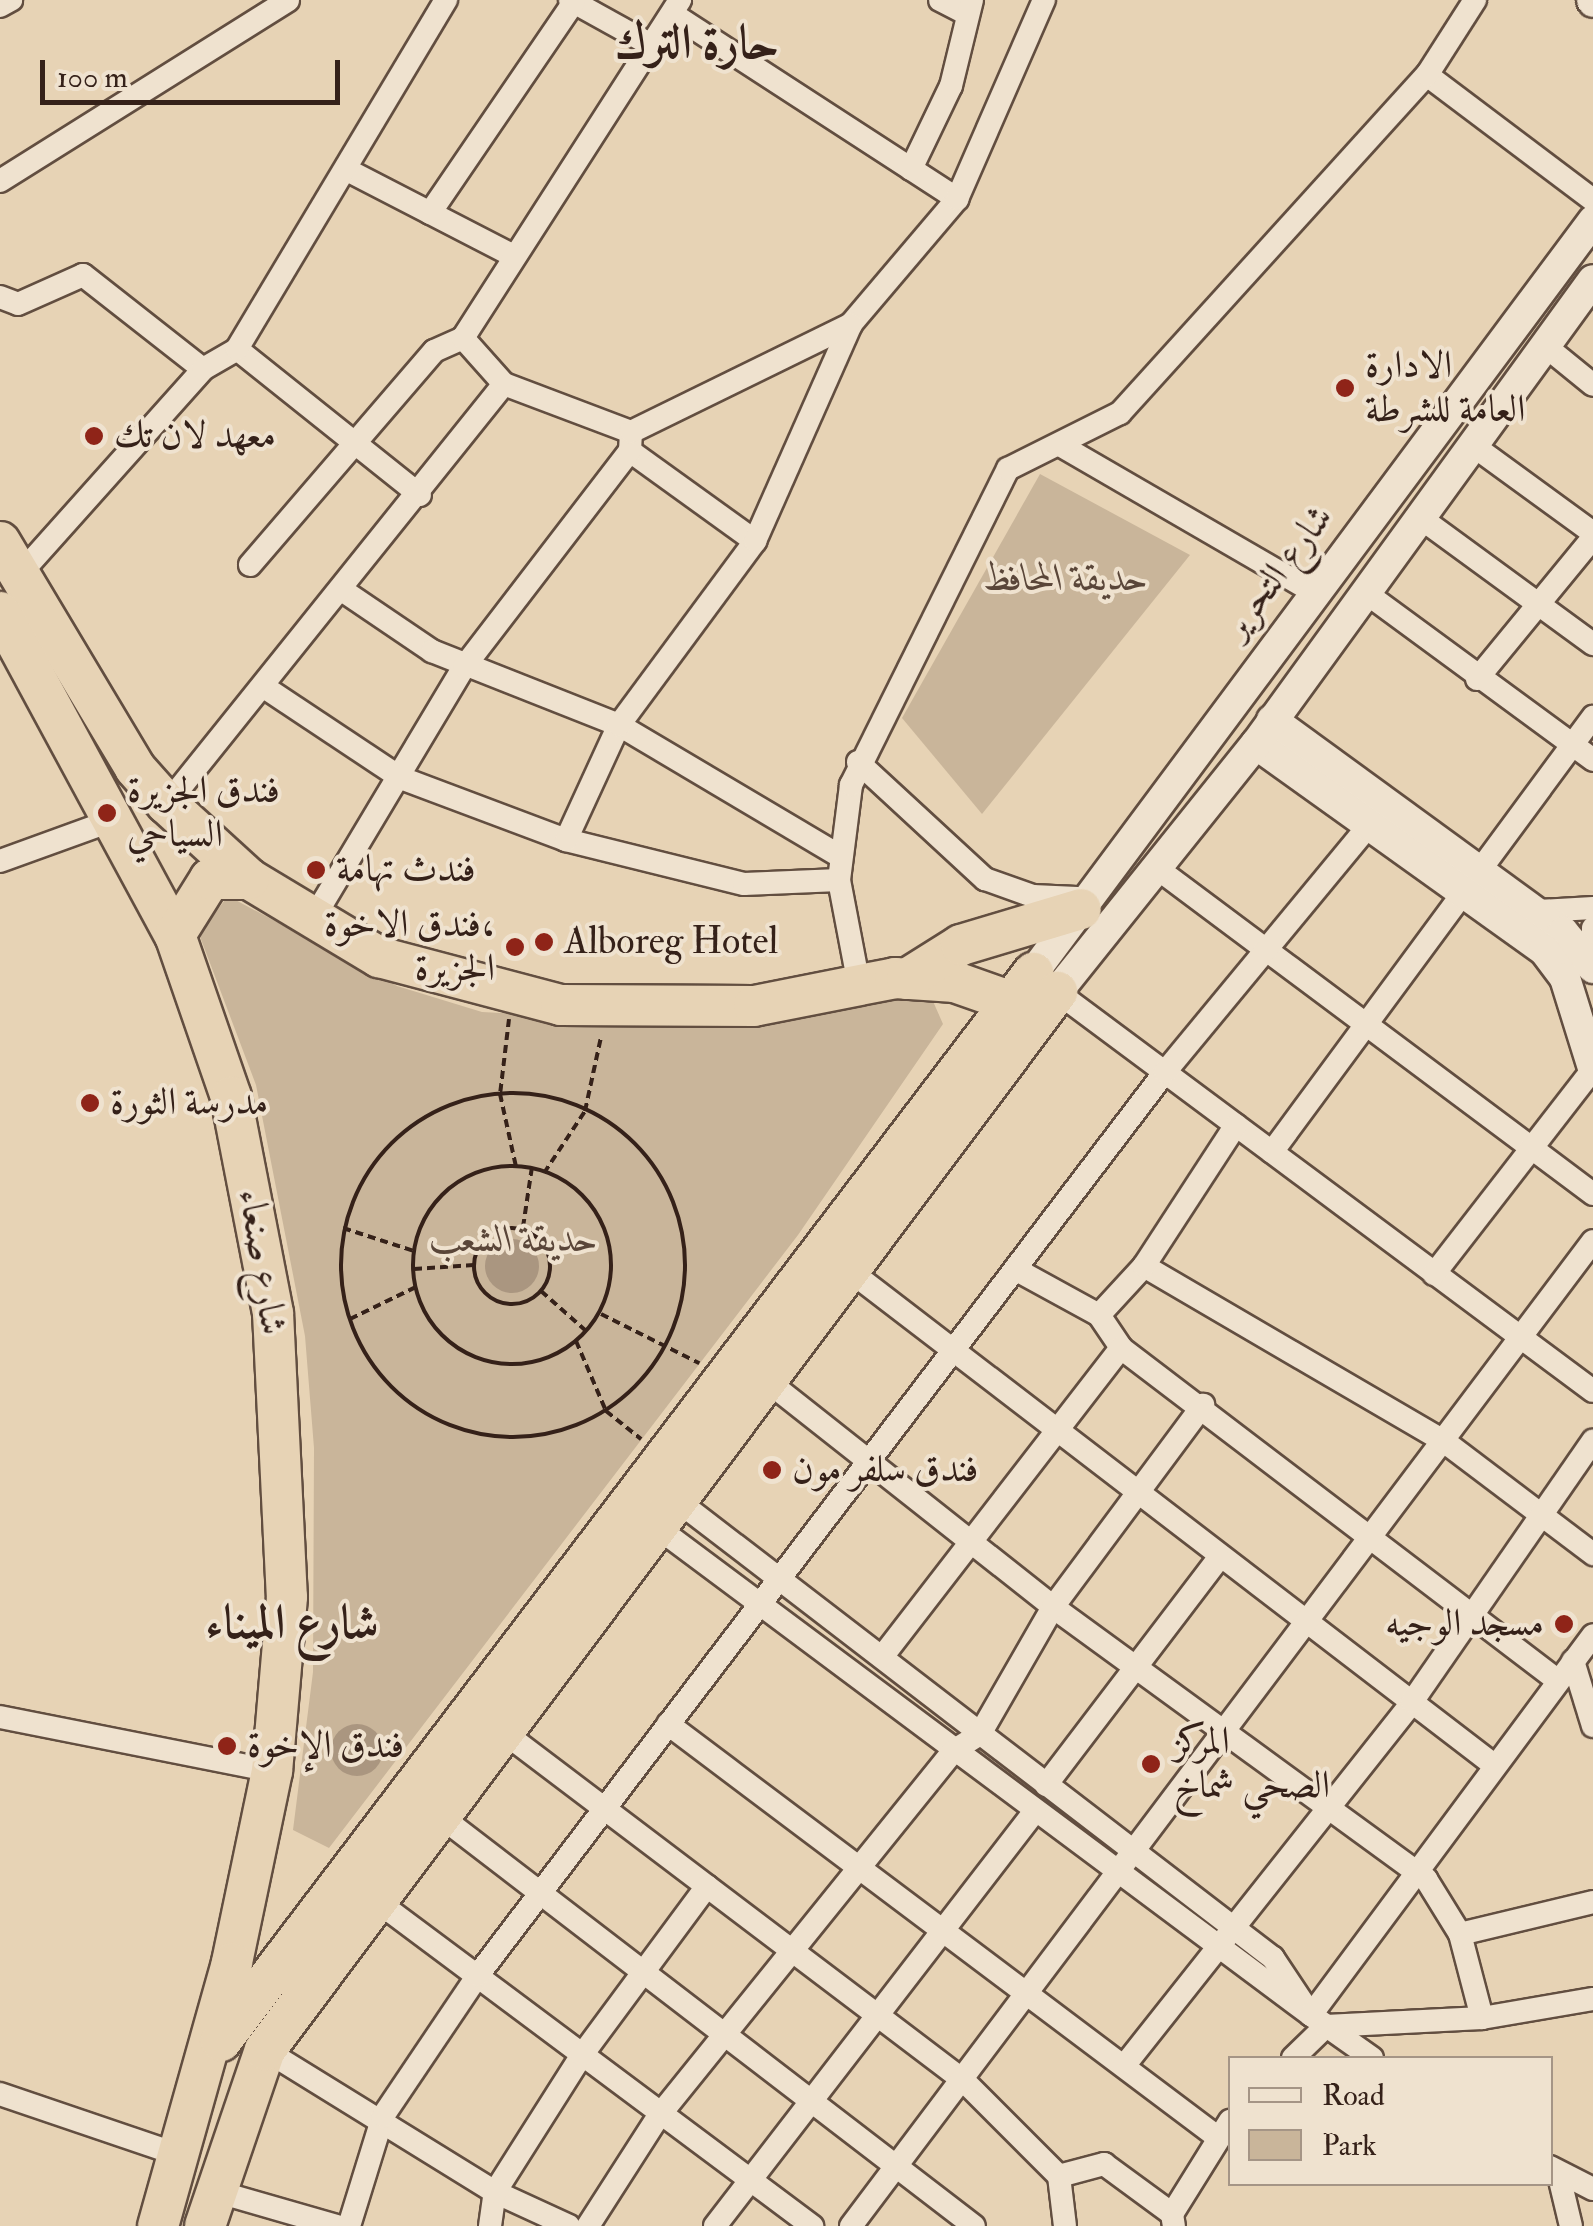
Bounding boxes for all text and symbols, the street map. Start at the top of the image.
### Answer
district label: حارة الترك [615,15,779,73]
scale bar [45,40,345,102]
text: 100 m [57,59,128,96]
place label: الادارة العامة للشرطة [1365,343,1525,432]
marker: الادارة العامة للشرطة [1334,377,1356,399]
place label: معهد لان تك [114,413,276,459]
marker: معهد لان تك [83,425,105,447]
street label: شارع التحرير [1213,496,1343,648]
park label: حديقة المحافظ [983,556,1149,602]
place label: فندق الجزيرة السياحي [127,768,280,858]
marker: فندق الجزيرة السياحي [96,802,118,824]
place label: فندث تهامة [336,847,476,893]
marker: فندث تهامة [305,859,327,881]
place label: فندق الاخوة، الجزيرة [324,902,495,992]
place label: Alboreg Hotel [564,919,778,965]
marker: Alboreg Hotel [533,931,555,953]
marker: فندق الاخوة، الجزيرة [504,936,526,958]
place label: مدرسة الثورة [110,1080,268,1126]
marker: مدرسة الثورة [79,1092,101,1114]
street label: شارع صنعاء [228,1186,296,1338]
park label: حديقة الشعب [430,1217,598,1263]
place label: فندق سلفر مون [792,1447,979,1493]
marker: فندق سلفر مون [761,1459,783,1481]
district label: شارع الميناء [205,1595,379,1653]
place label: مسجد الوجيه [1385,1601,1544,1647]
marker: مسجد الوجيه [1553,1613,1575,1635]
place label: المركز الصحي شماخ [1174,1719,1330,1808]
place label: فندق الإخوة [247,1723,404,1769]
marker: فندق الإخوة [216,1735,238,1757]
marker: المركز الصحي شماخ [1138,1751,1164,1777]
legend [1228,2056,1553,2186]
text: Road [1322,2077,1385,2114]
text: Park [1322,2127,1377,2164]

